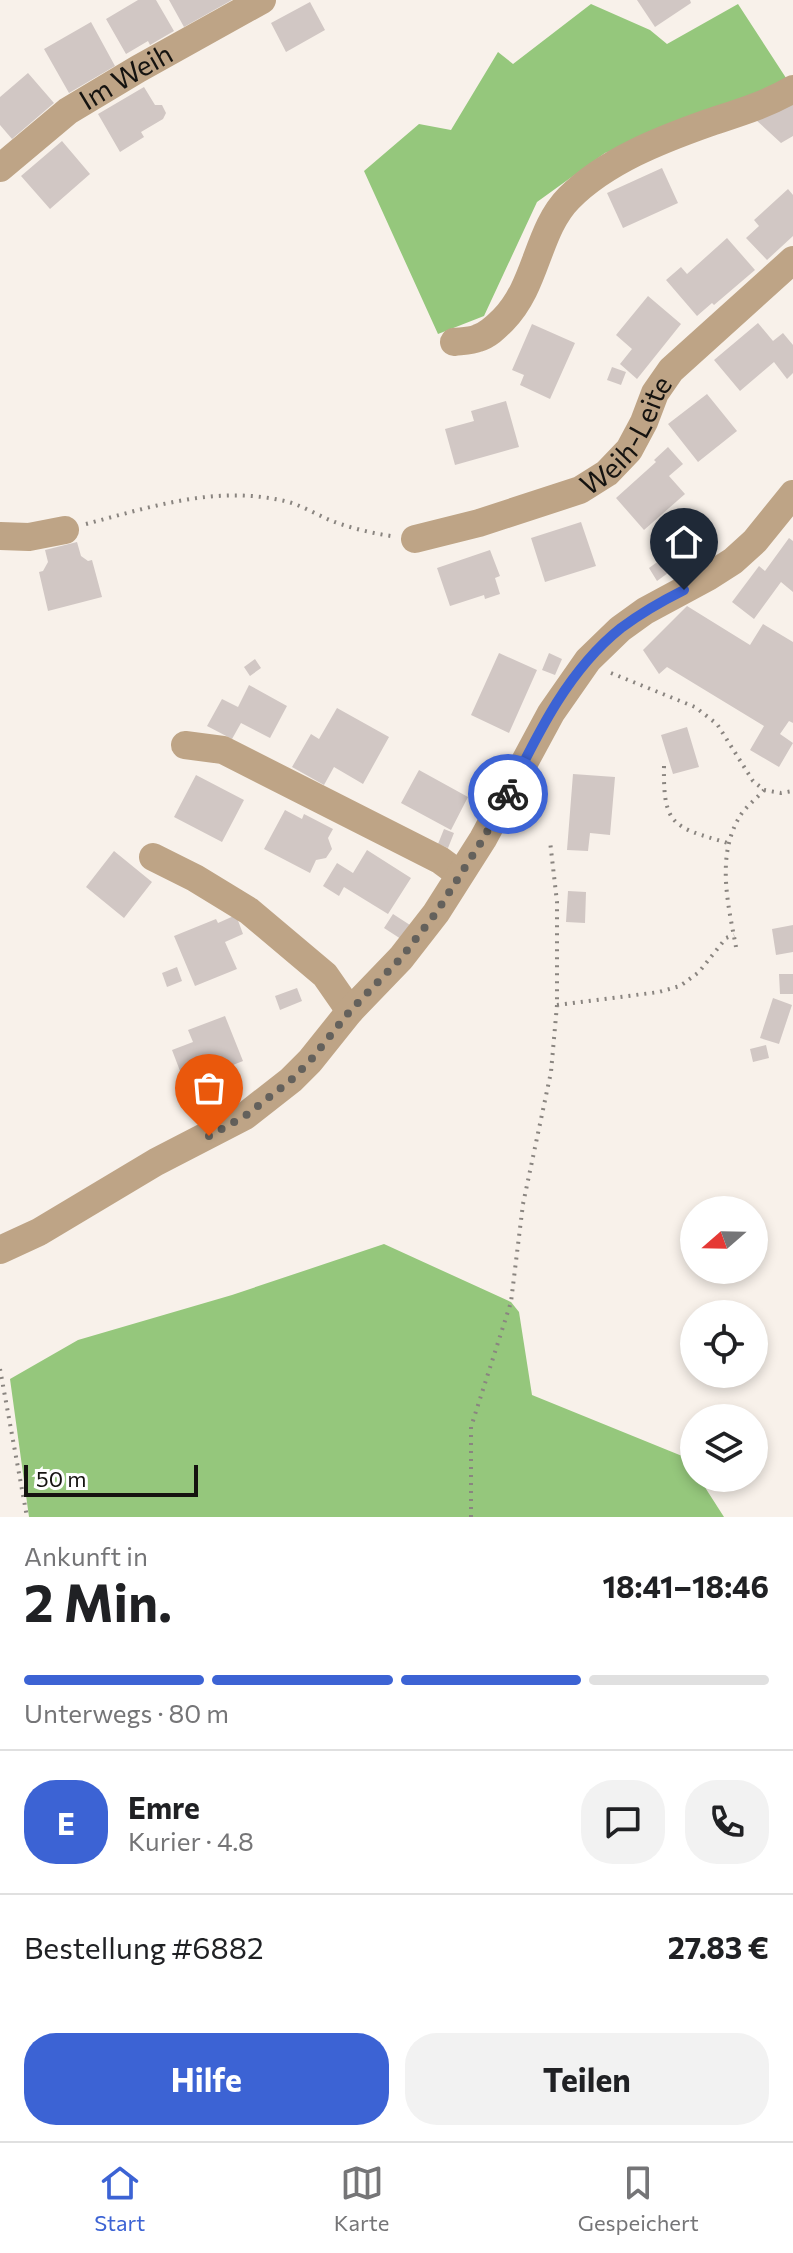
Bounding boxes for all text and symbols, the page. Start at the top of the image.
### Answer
street label: Im Weih [73,35,178,116]
street label: Weih-Leite [573,368,678,502]
pin [650,508,718,590]
icon: home [662,520,706,564]
courier [468,754,548,834]
icon: bike [486,772,530,816]
pin [175,1054,243,1136]
icon: bag [187,1066,231,1110]
north arrow [680,1196,768,1284]
map controls [680,1196,768,1492]
button: locate [680,1300,768,1388]
button: layers [680,1404,768,1492]
scale bar [24,1461,198,1497]
text: 50 m [36,1465,86,1492]
text: Ankunft in [24,1540,148,1571]
text: 18:41–18:46 [602,1567,769,1604]
text: 2 Min. [24,1569,172,1633]
text: Unterwegs · 80 m [24,1697,229,1728]
button: chat [581,1780,665,1864]
button: phone [685,1780,769,1864]
text: Emre [128,1788,200,1825]
text: E [57,1804,75,1841]
text: Kurier · 4.8 [128,1825,254,1856]
text: Bestellung #6882 [24,1928,264,1965]
text: 27.83 € [668,1928,769,1965]
button: Hilfe [24,2033,389,2125]
button: Teilen [405,2033,769,2125]
tab: Start [94,2161,145,2236]
tab: Karte [334,2161,389,2236]
tab: Gespeichert [578,2161,699,2236]

